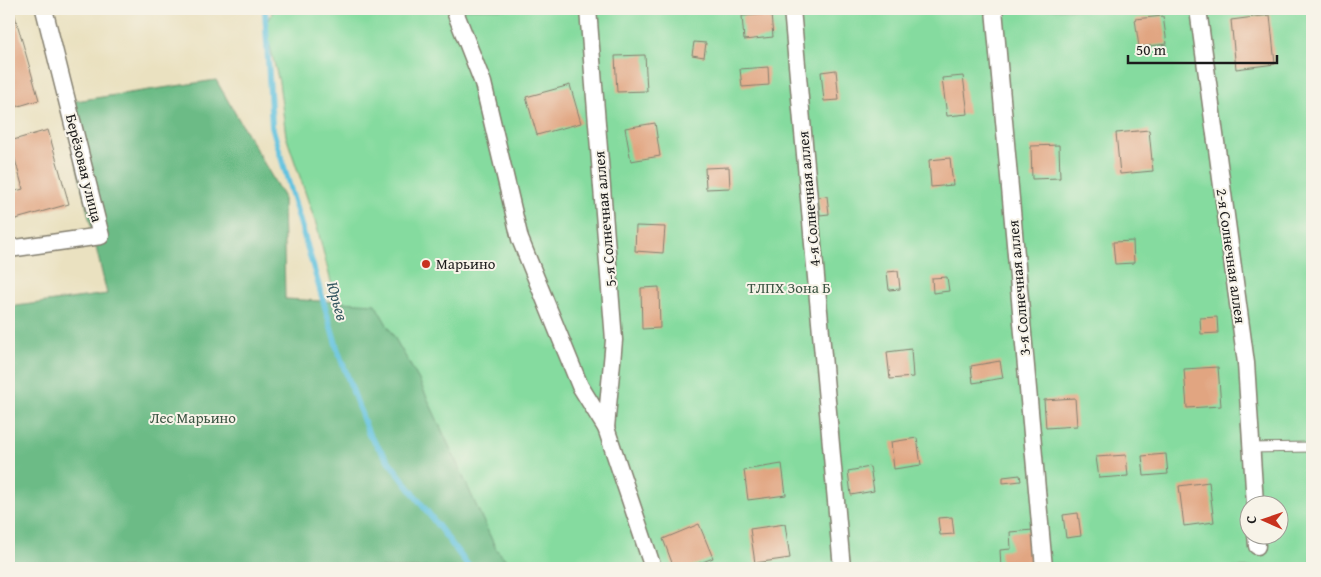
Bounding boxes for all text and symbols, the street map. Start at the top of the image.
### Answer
scale bar [1128,32,1277,64]
text: 50 m [1136,39,1167,60]
street label: Берёзовая улица [61,112,108,225]
street label: 4-я Солнечная аллея [792,130,825,268]
street label: 5-я Солнечная аллея [588,150,621,288]
street label: 2-я Солнечная аллея [1212,187,1251,325]
street label: 3-я Солнечная аллея [1002,219,1035,357]
place label: Марьино [436,253,496,274]
marker: Марьино [420,258,432,270]
park label: ТЛПХ Зона Б [747,277,831,298]
water label: Юрьев [321,278,355,324]
park label: Лес Марьино [150,407,236,428]
north arrow [1238,494,1288,544]
text: С [1241,515,1261,524]

